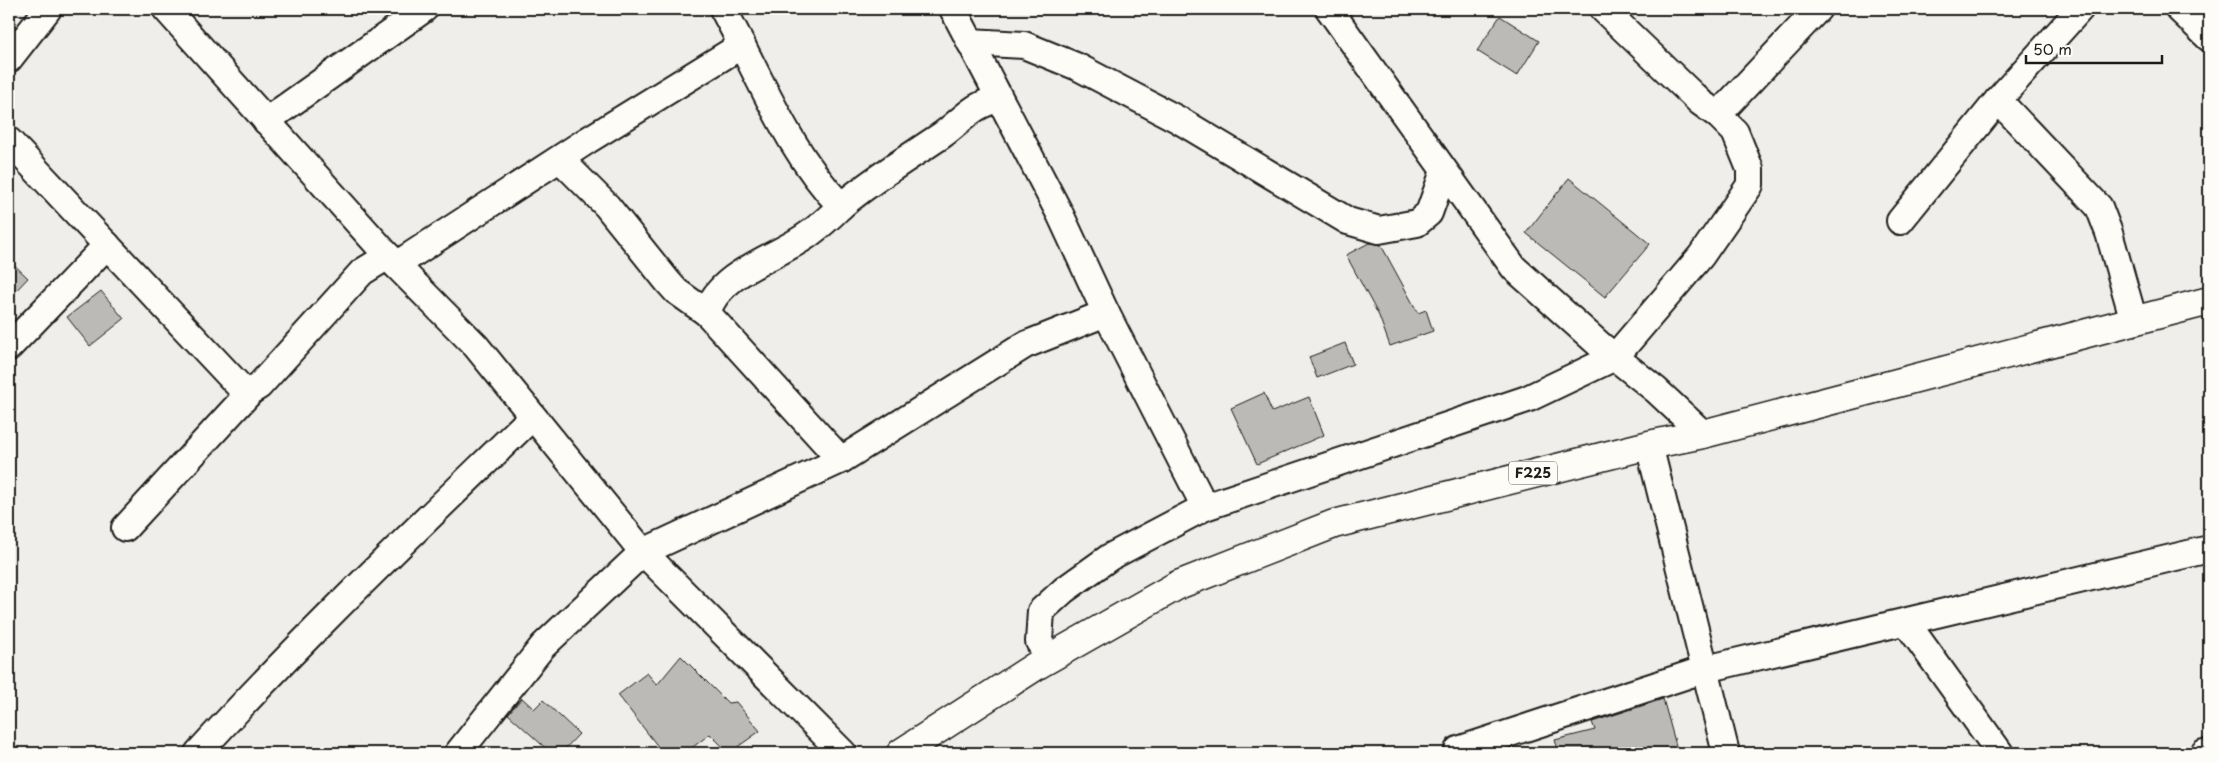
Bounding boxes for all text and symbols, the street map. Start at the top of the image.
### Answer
scale bar [2026,32,2162,64]
text: 50 m [2033,37,2072,60]
road number: F225 [1509,462,1557,484]

